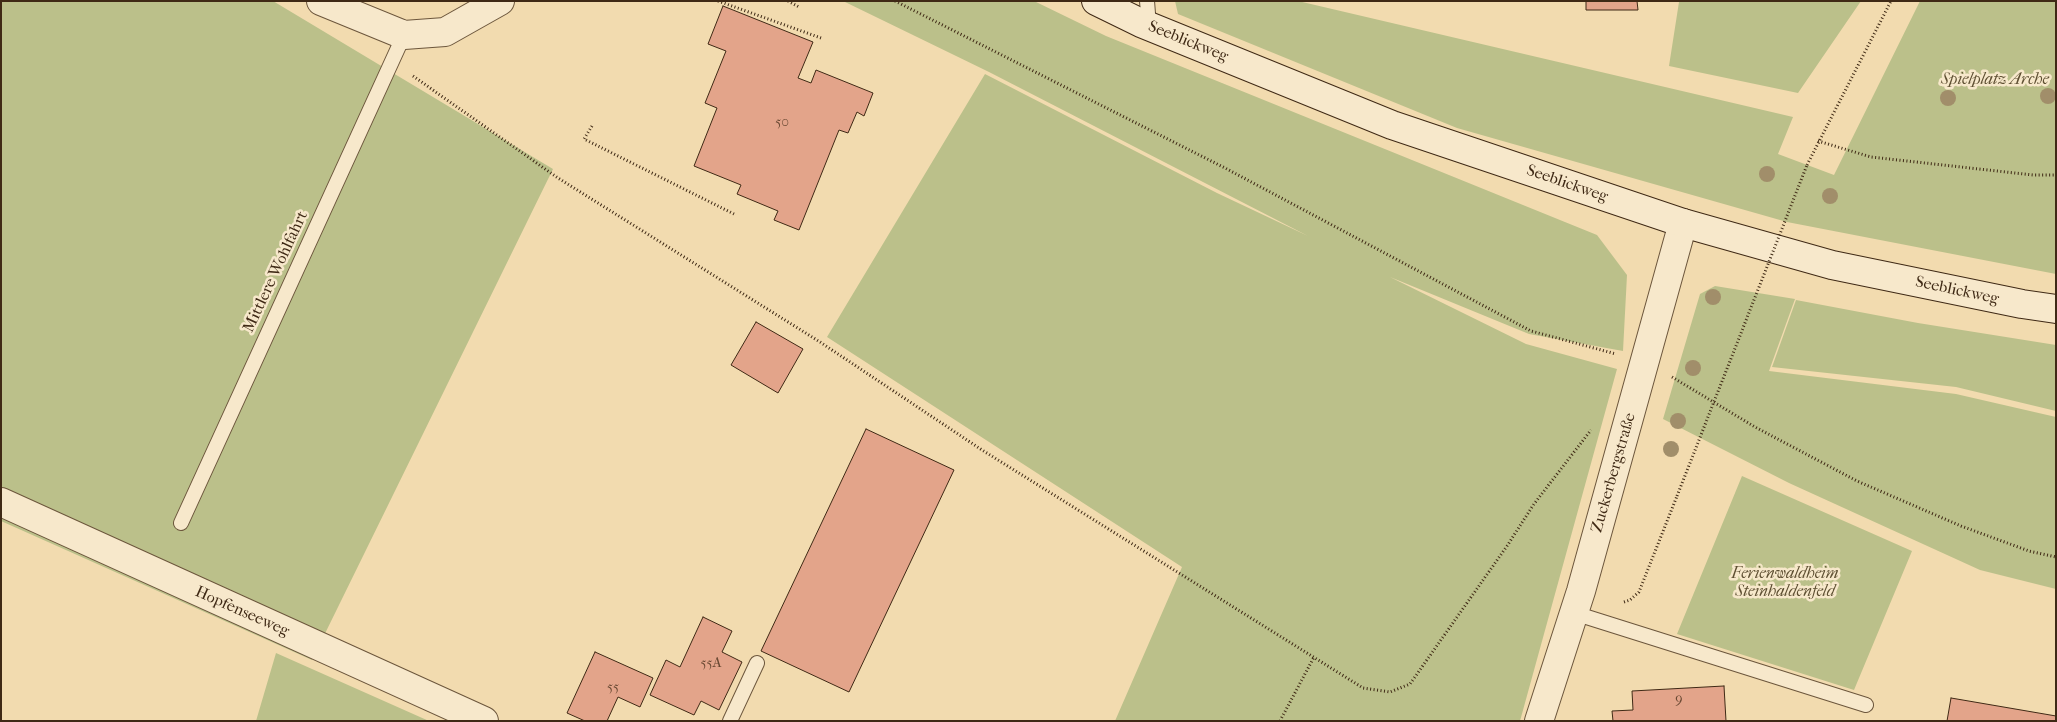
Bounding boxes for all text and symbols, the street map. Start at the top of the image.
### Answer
street label: Seeblickweg [1145,17,1231,67]
park label: Spielplatz Arche [1941,70,2049,90]
house number: 50 [775,115,789,131]
street label: Seeblickweg [1524,161,1610,207]
street label: Mittlere Wohlfahrt [240,208,312,336]
street label: Seeblickweg [1914,273,2000,309]
street label: Zuckerbergstraße [1588,411,1640,535]
park label: Ferienwaldheim Steinhaldenfeld [1732,564,1838,602]
street label: Hopfenseeweg [192,583,292,641]
house number: 55A [700,656,722,672]
house number: 55 [607,680,619,696]
house number: 9 [1675,692,1683,708]

